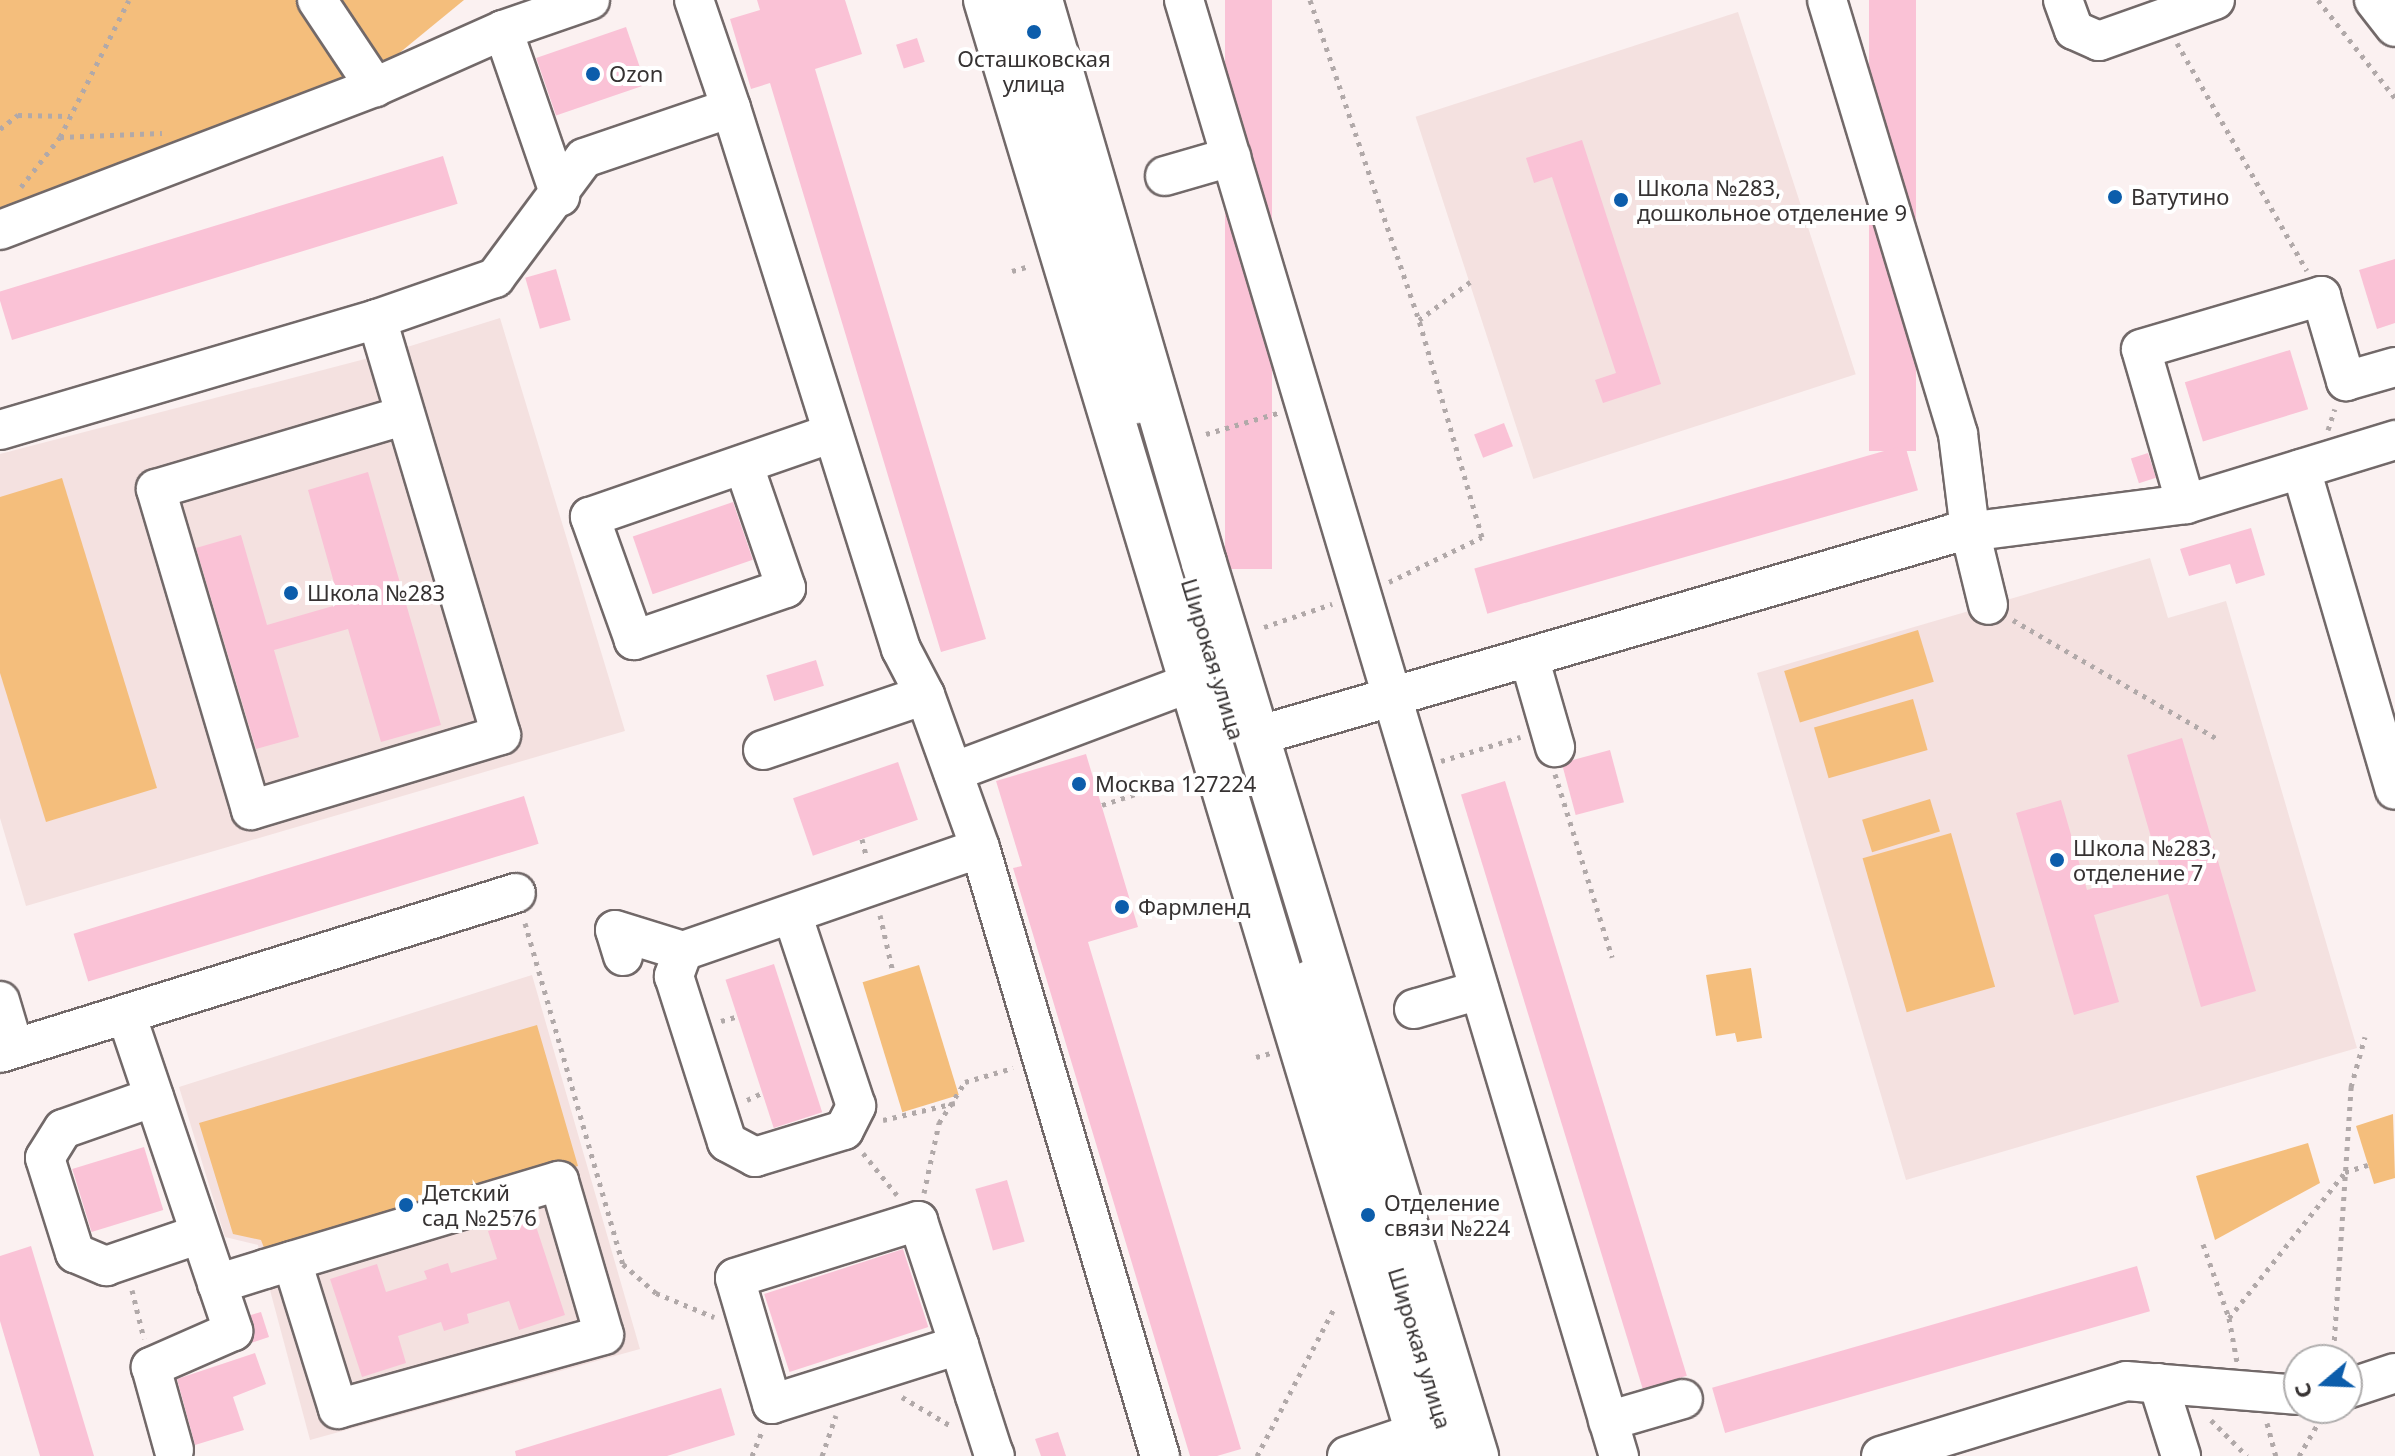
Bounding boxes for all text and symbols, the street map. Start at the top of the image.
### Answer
marker: Осташковская улица [1025,23,1043,41]
place label: Осташковская улица [957,45,1111,96]
place label: Ozon [609,61,663,87]
marker: Ozon [584,65,602,83]
place label: Школа №283, дошкольное отделение 9 [1637,174,1907,226]
place label: Ватутино [2131,184,2229,210]
marker: Ватутино [2106,188,2124,206]
marker: Школа №283, дошкольное отделение 9 [1612,191,1630,209]
street label: Широкая улица [1176,575,1250,743]
place label: Школа №283 [307,580,445,606]
marker: Школа №283 [282,584,300,602]
place label: Москва 127224 [1095,771,1256,797]
marker: Москва 127224 [1070,775,1088,793]
place label: Школа №283, отделение 7 [2073,834,2217,886]
marker: Школа №283, отделение 7 [2048,851,2066,869]
place label: Фармленд [1138,894,1250,920]
marker: Фармленд [1113,898,1131,916]
place label: Детский сад №2576 [422,1179,537,1230]
place label: Отделение связи №224 [1384,1189,1510,1240]
marker: Детский сад №2576 [397,1196,415,1214]
marker: Отделение связи №224 [1359,1206,1377,1224]
street label: Широкая улица [1383,1264,1457,1432]
north arrow [2283,1344,2363,1424]
text: С [2286,1380,2319,1403]

